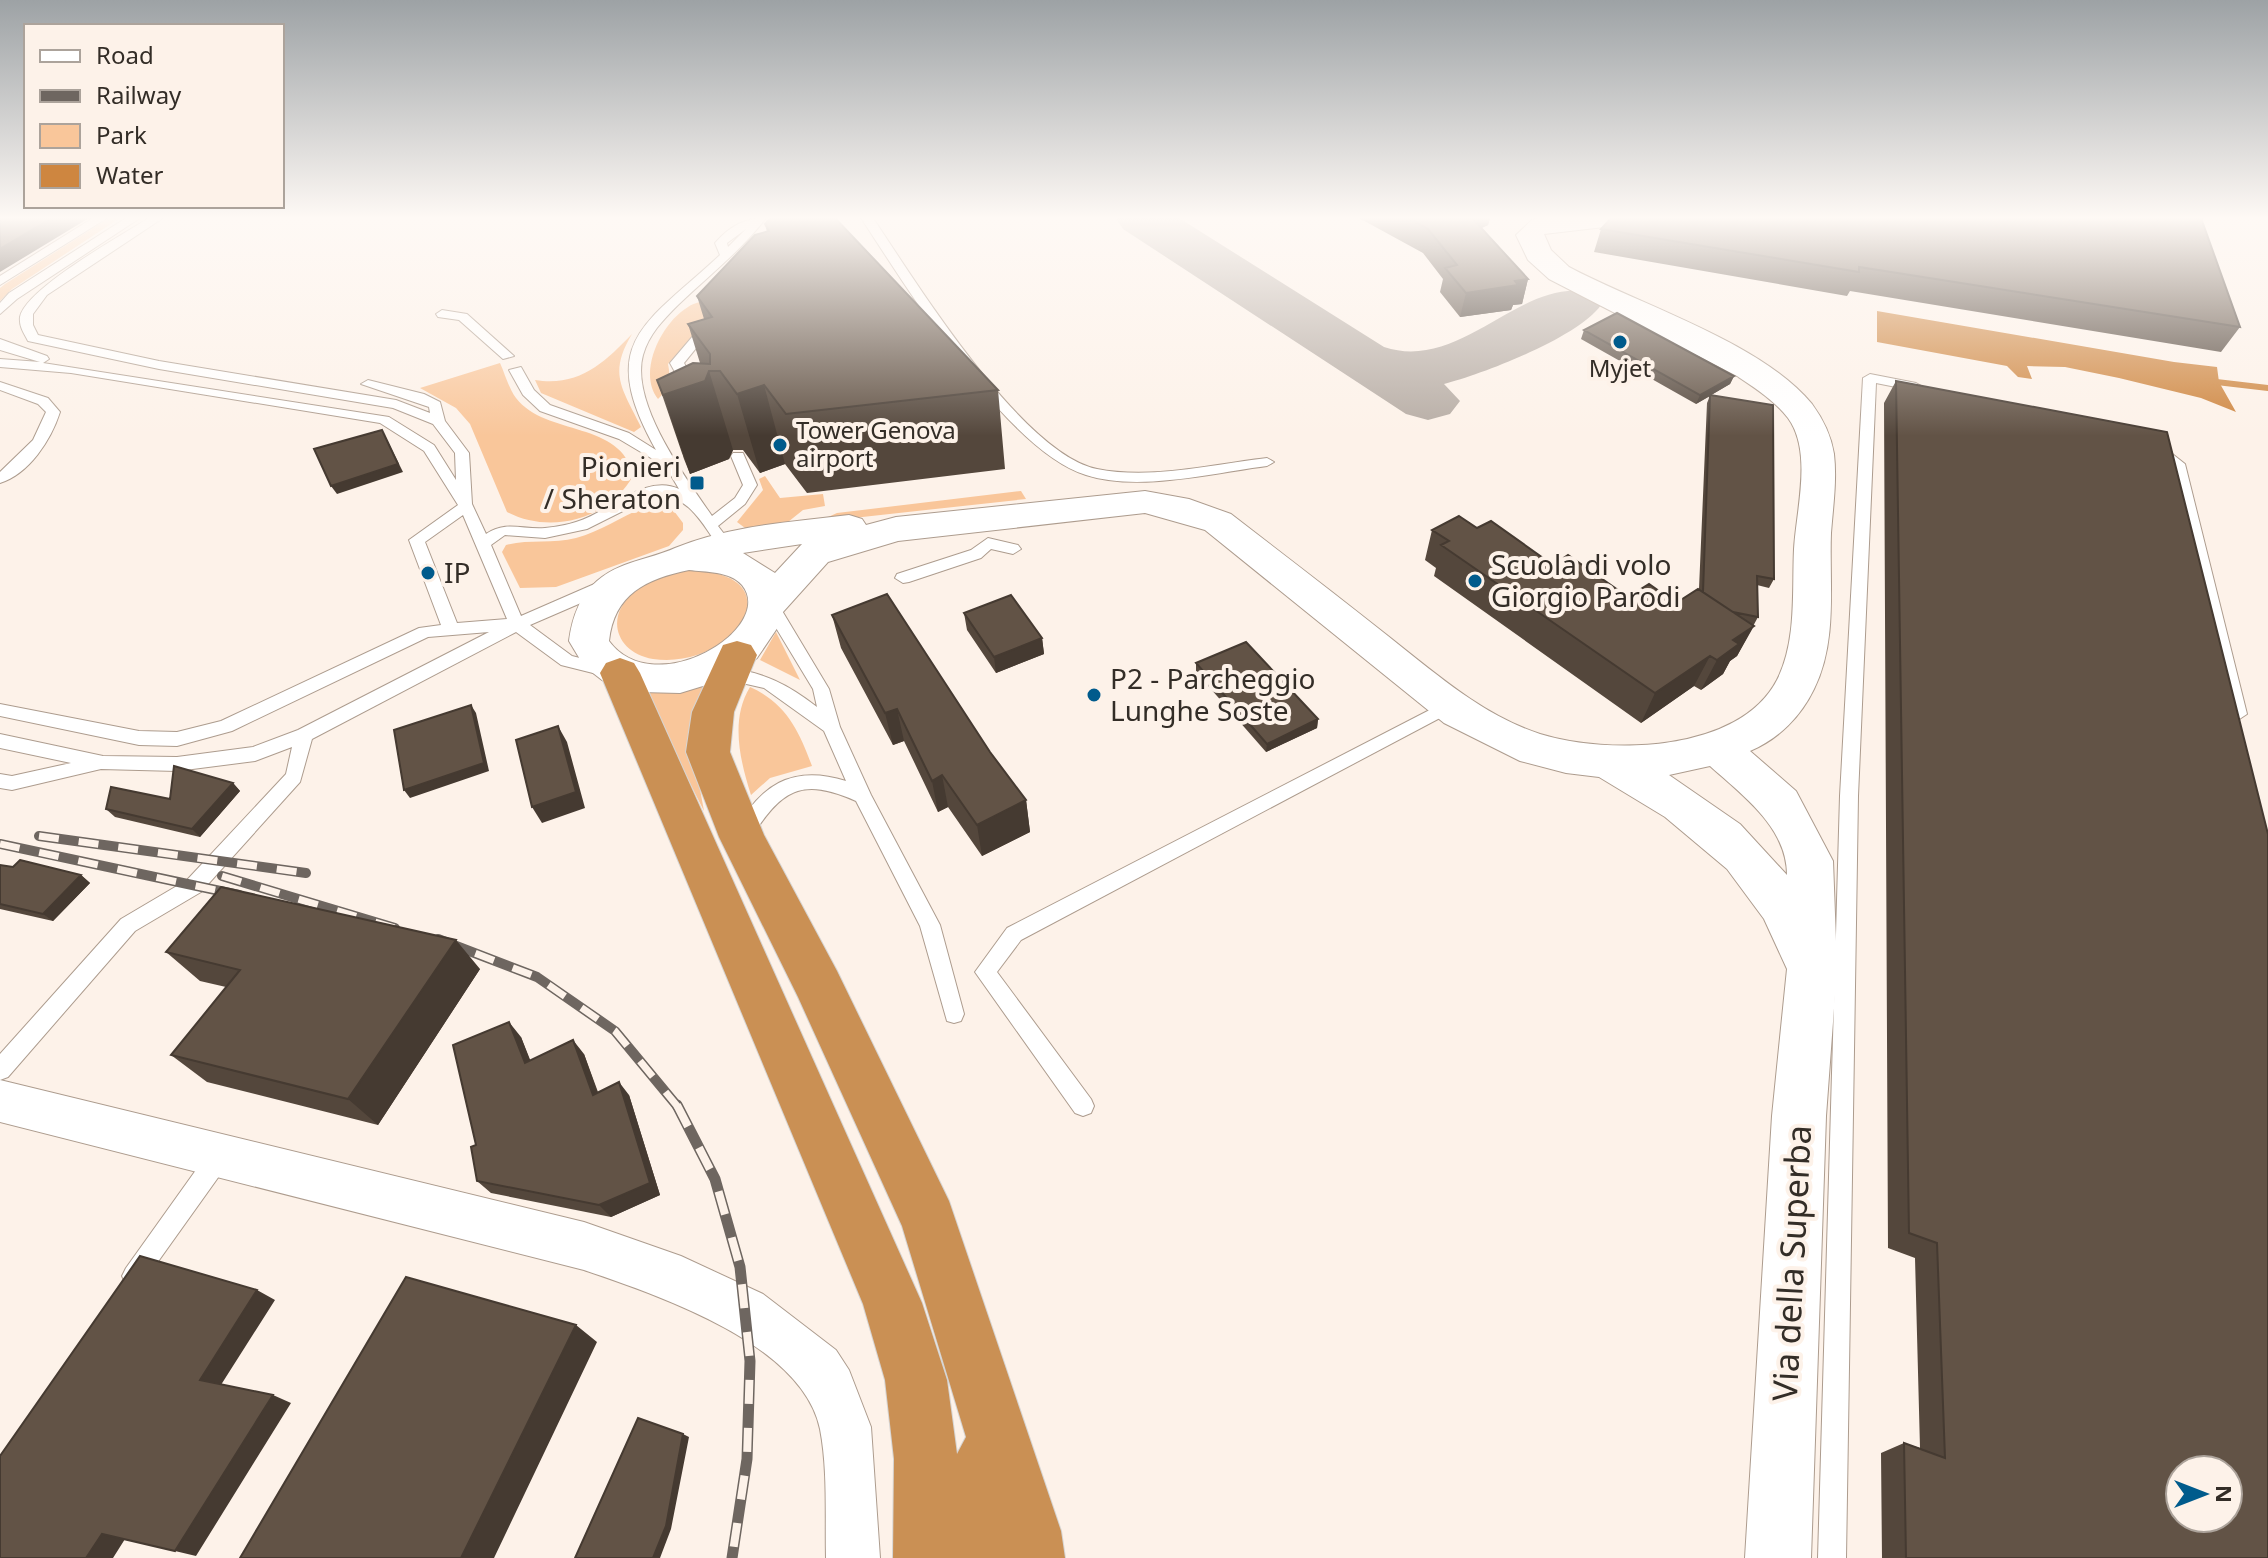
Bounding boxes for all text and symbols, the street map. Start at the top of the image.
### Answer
legend [24,24,284,208]
text: Road [96,38,154,71]
text: Railway [96,78,182,111]
text: Park [96,118,147,151]
text: Water [96,158,164,191]
marker: Myjet [1611,333,1629,351]
place label: Myjet [1589,351,1652,384]
place label: Tower Genova airport [796,413,956,474]
marker: Tower Genova airport [771,436,789,454]
place label: Pionieri / Sheraton [544,447,681,517]
marker: Pionieri / Sheraton [688,474,706,492]
place label: Scuola di volo Giorgio Parodi [1491,545,1681,615]
place label: IP [444,553,470,591]
marker: IP [419,564,437,582]
marker: Scuola di volo Giorgio Parodi [1466,572,1484,590]
place label: P2 - Parcheggio Lunghe Soste [1110,659,1315,729]
marker: P2 - Parcheggio Lunghe Soste [1085,686,1103,704]
street label: Via della Superba [1761,1124,1821,1402]
north arrow [2164,1454,2244,1534]
text: N [2210,1485,2240,1503]

